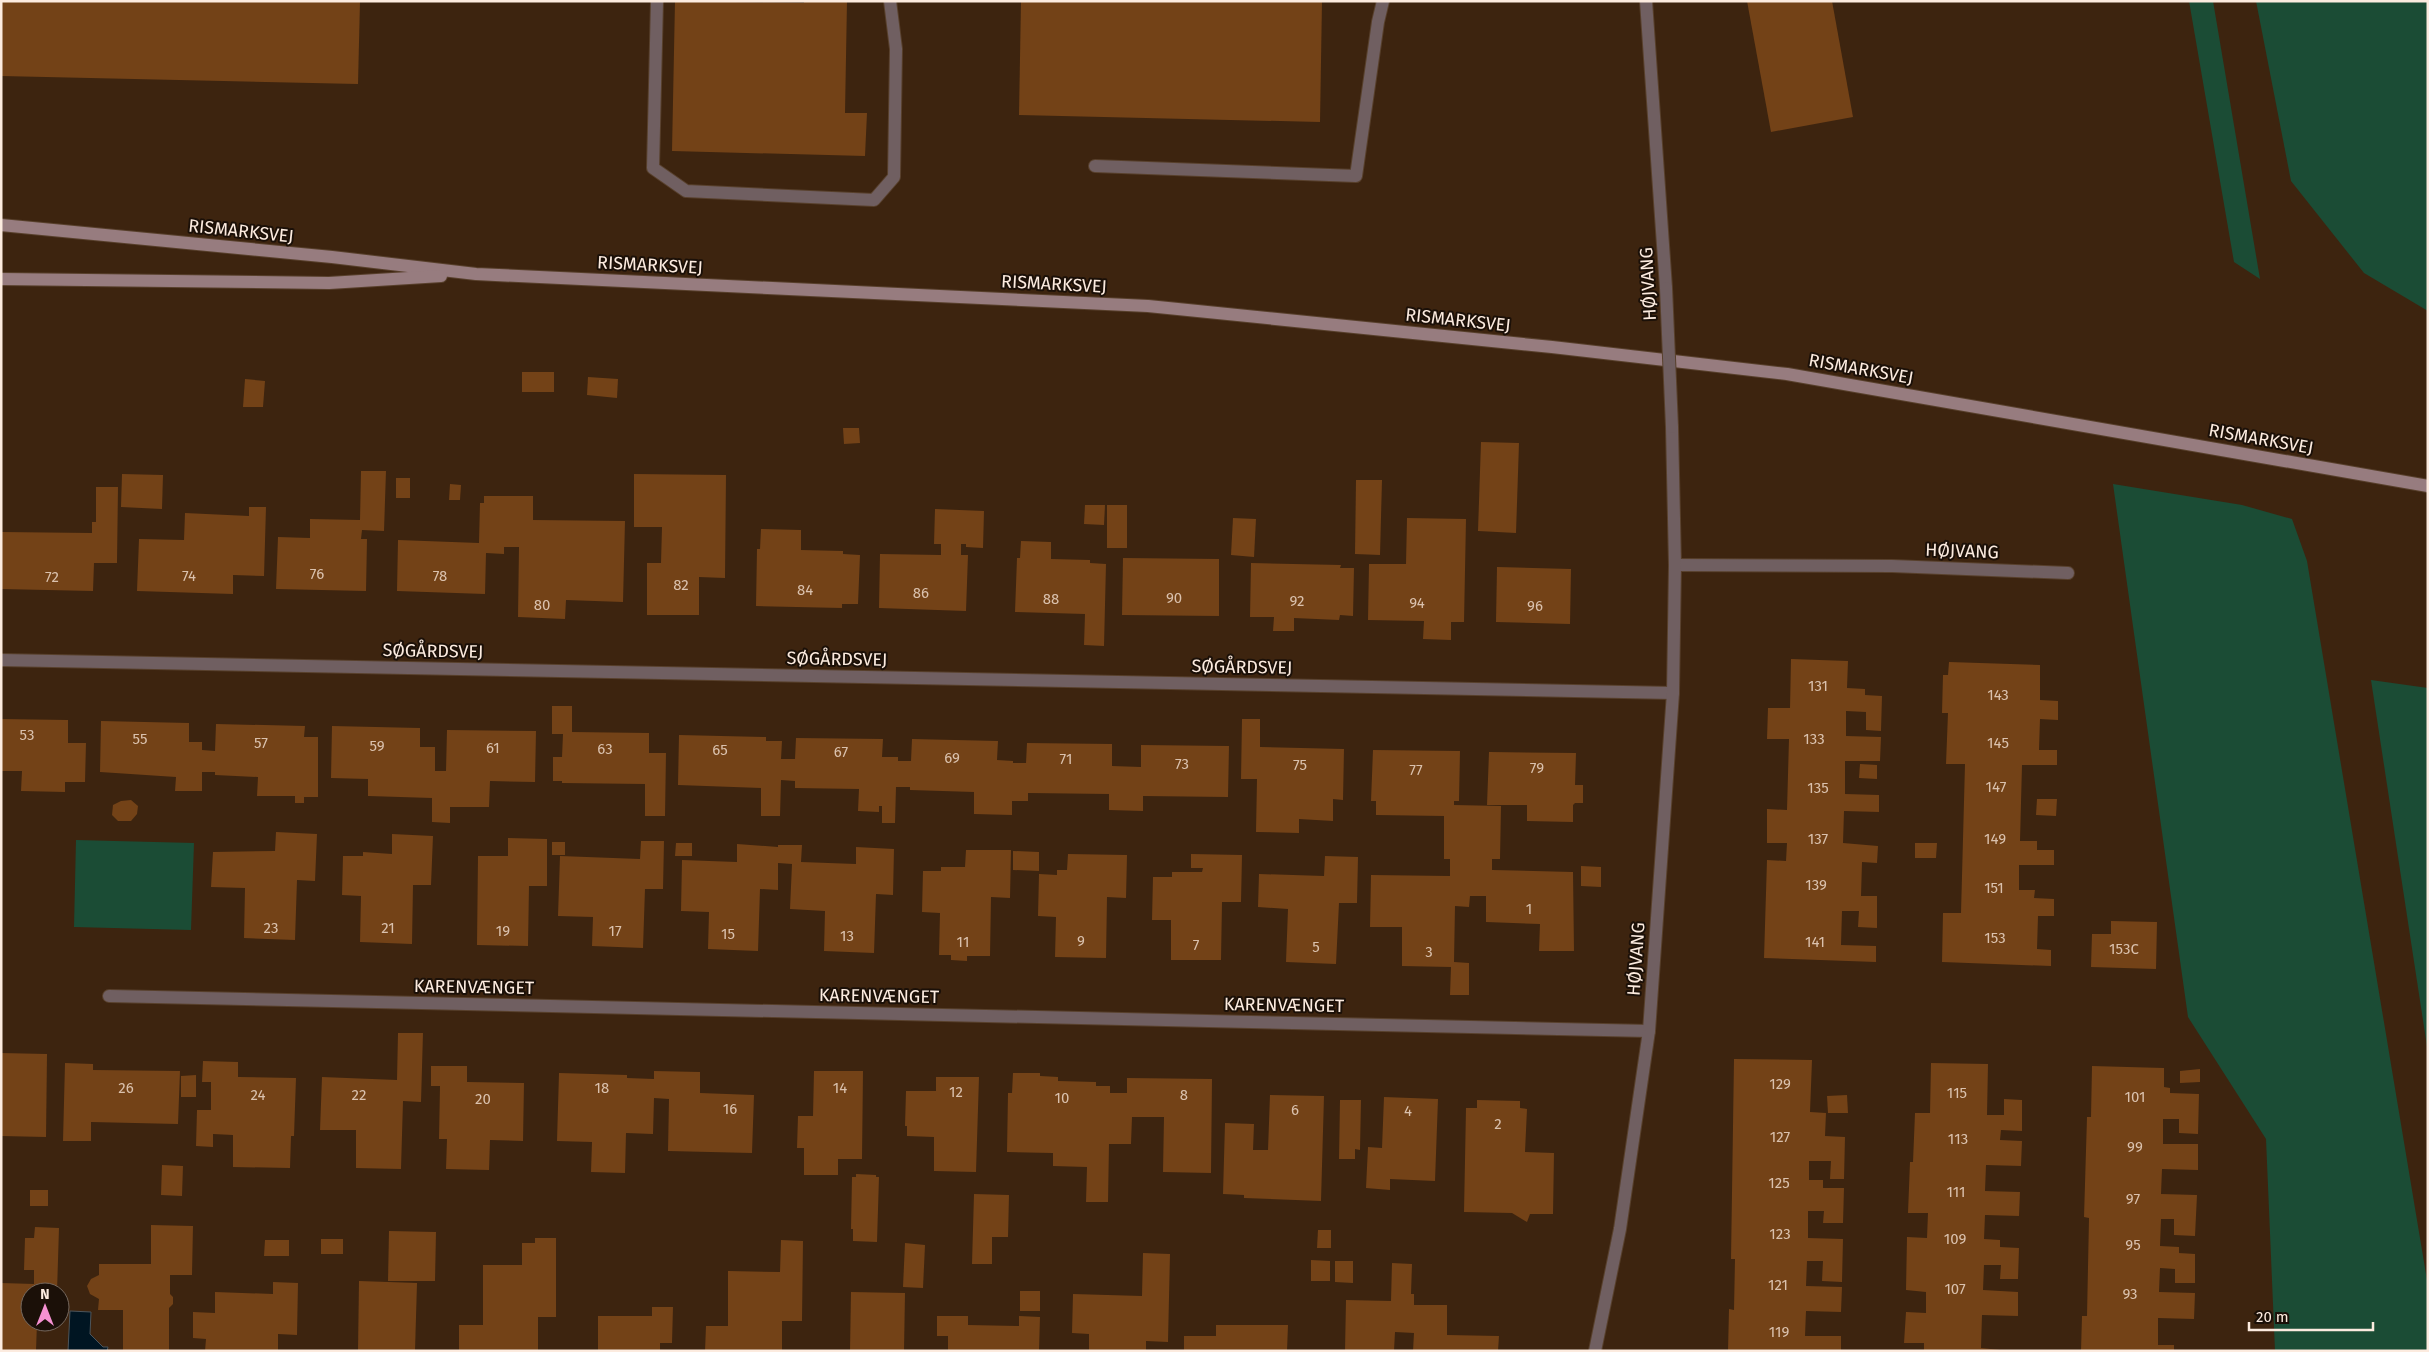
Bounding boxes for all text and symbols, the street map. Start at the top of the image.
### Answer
street label: RISMARKSVEJ [187,215,295,247]
street label: HØJVANG [1635,247,1661,321]
street label: RISMARKSVEJ [597,251,703,279]
street label: RISMARKSVEJ [1001,270,1107,298]
street label: RISMARKSVEJ [1404,304,1512,336]
street label: RISMARKSVEJ [1807,349,1915,389]
street label: RISMARKSVEJ [2207,419,2315,459]
street label: HØJVANG [1925,539,1999,563]
house number: 76 [310,565,324,583]
house number: 74 [182,567,196,585]
house number: 78 [433,567,447,585]
house number: 72 [45,568,59,586]
house number: 82 [673,576,689,594]
house number: 84 [797,581,813,599]
house number: 86 [913,584,929,602]
house number: 90 [1166,589,1182,607]
house number: 88 [1043,590,1059,608]
house number: 92 [1290,592,1304,610]
house number: 94 [1409,594,1425,612]
house number: 80 [534,596,550,614]
house number: 96 [1527,597,1543,615]
street label: SØGÅRDSVEJ [382,638,484,663]
street label: SØGÅRDSVEJ [786,646,888,671]
street label: SØGÅRDSVEJ [1191,654,1293,679]
house number: 131 [1808,677,1828,695]
house number: 143 [1987,686,2009,704]
house number: 53 [20,726,34,744]
house number: 55 [133,730,147,748]
house number: 133 [1803,730,1825,748]
house number: 57 [254,734,268,752]
house number: 145 [1987,734,2009,752]
house number: 59 [369,737,385,755]
house number: 61 [486,739,500,757]
house number: 63 [597,740,613,758]
house number: 65 [712,741,728,759]
house number: 67 [834,743,848,761]
house number: 69 [944,749,960,767]
house number: 71 [1060,750,1072,768]
house number: 73 [1175,755,1189,773]
house number: 75 [1293,756,1307,774]
house number: 79 [1530,759,1544,777]
house number: 77 [1409,761,1423,779]
house number: 147 [1986,778,2007,796]
house number: 135 [1807,779,1829,797]
house number: 137 [1808,830,1829,848]
house number: 149 [1984,830,2006,848]
house number: 139 [1805,876,1827,894]
house number: 151 [1984,879,2004,897]
house number: 1 [1526,900,1532,918]
house number: 23 [264,919,278,937]
house number: 21 [381,919,395,937]
street label: HØJVANG [1622,921,1650,997]
house number: 19 [496,922,510,940]
house number: 17 [608,922,622,940]
house number: 15 [721,925,735,943]
house number: 13 [840,927,854,945]
house number: 153 [1984,929,2006,947]
house number: 9 [1077,932,1085,950]
house number: 11 [957,933,969,951]
house number: 141 [1805,933,1825,951]
house number: 7 [1193,936,1200,954]
house number: 5 [1312,938,1320,956]
house number: 153C [2109,940,2139,958]
house number: 3 [1425,943,1433,961]
street label: KARENVÆNGET [414,975,535,999]
street label: KARENVÆNGET [819,984,940,1008]
street label: KARENVÆNGET [1224,993,1345,1017]
house number: 129 [1769,1075,1791,1093]
house number: 26 [118,1079,134,1097]
house number: 18 [595,1079,609,1097]
house number: 14 [833,1079,847,1097]
house number: 12 [949,1083,963,1101]
house number: 115 [1947,1084,1967,1102]
house number: 24 [250,1086,266,1104]
house number: 22 [352,1086,366,1104]
house number: 8 [1180,1086,1188,1104]
house number: 101 [2125,1088,2146,1106]
house number: 10 [1055,1089,1069,1107]
house number: 20 [475,1090,491,1108]
house number: 16 [723,1100,737,1118]
house number: 6 [1291,1101,1299,1119]
house number: 4 [1404,1102,1412,1120]
house number: 2 [1494,1115,1502,1133]
house number: 127 [1770,1128,1791,1146]
house number: 113 [1948,1130,1968,1148]
house number: 99 [2127,1138,2143,1156]
house number: 125 [1768,1174,1790,1192]
house number: 111 [1946,1183,1966,1201]
house number: 97 [2126,1190,2140,1208]
house number: 123 [1769,1225,1791,1243]
house number: 109 [1944,1230,1966,1248]
house number: 95 [2125,1236,2141,1254]
house number: 121 [1768,1276,1788,1294]
house number: 107 [1944,1280,1966,1298]
north arrow [20,1282,70,1332]
house number: 93 [2122,1285,2138,1303]
text: N [40,1286,50,1303]
scale bar [2249,1300,2373,1332]
text: 20 m [2256,1308,2289,1326]
house number: 119 [1769,1323,1789,1341]

